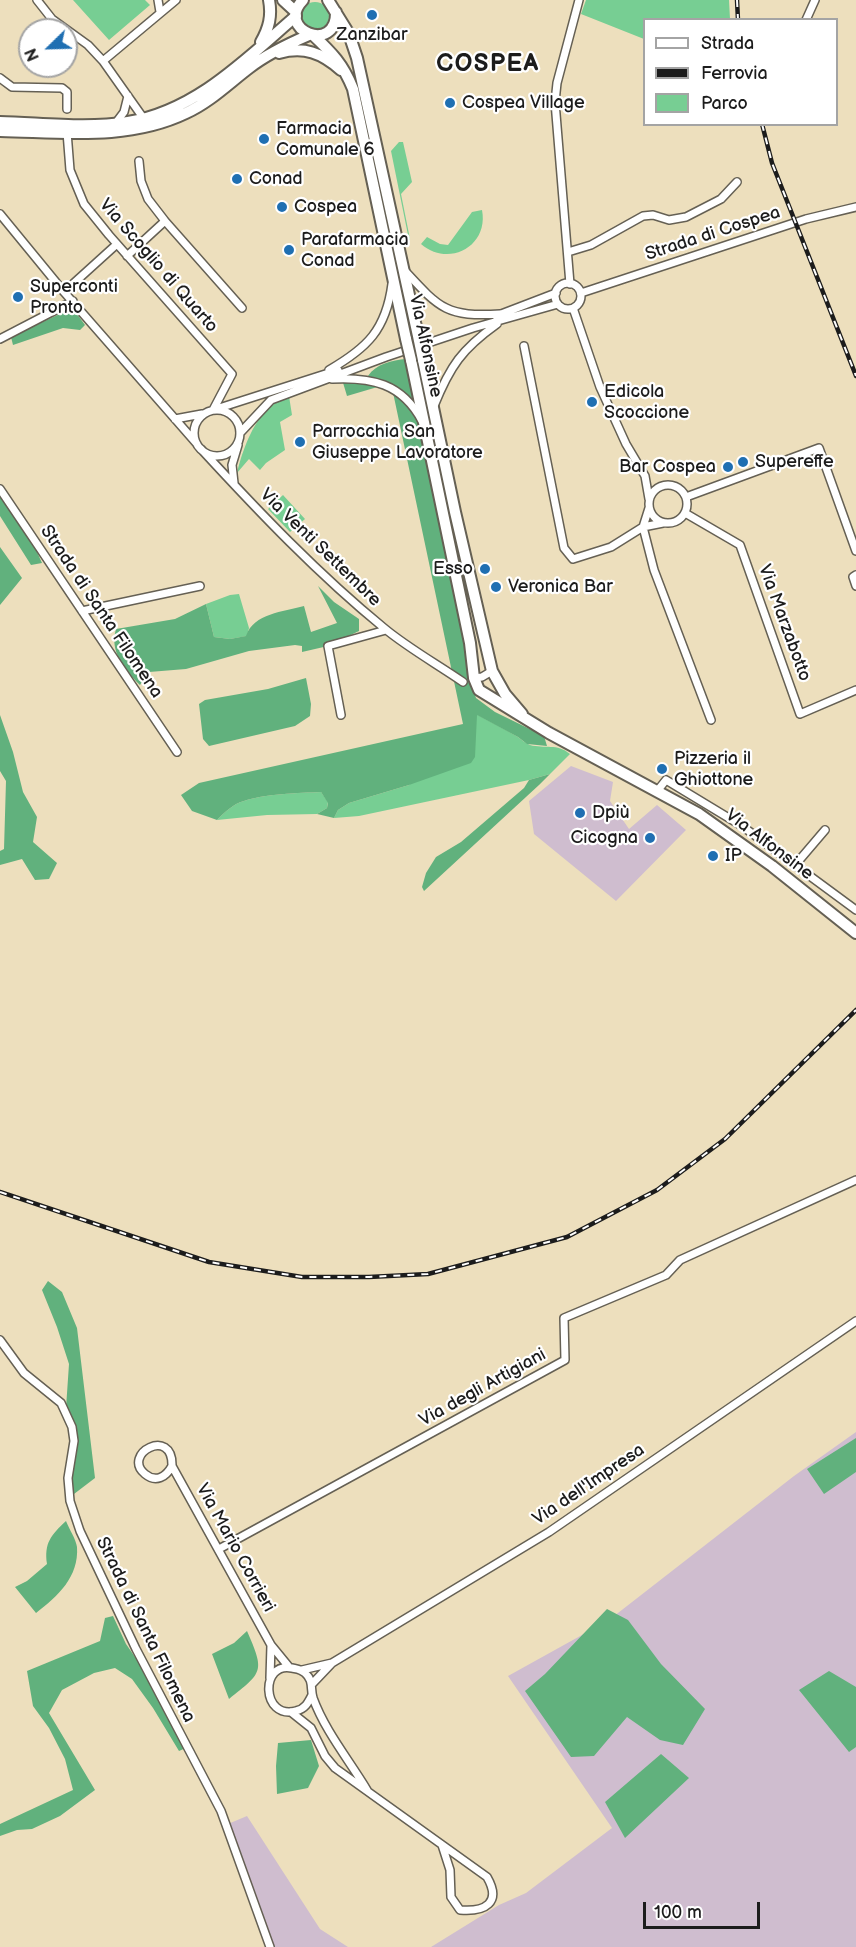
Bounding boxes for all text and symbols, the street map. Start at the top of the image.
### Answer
marker: Zanzibar [365,8,379,22]
north arrow [18,18,78,78]
legend [643,18,838,126]
place label: Zanzibar [336,24,408,46]
text: Strada [701,33,754,54]
text: N [22,45,44,64]
district label: COSPEA [436,51,540,79]
text: Ferrovia [701,63,768,84]
place label: Cospea Village [462,92,585,114]
text: Parco [701,93,748,114]
marker: Cospea Village [443,96,457,110]
place label: Farmacia Comunale 6 [276,118,375,160]
marker: Farmacia Comunale 6 [257,132,271,146]
place label: Conad [249,168,303,190]
marker: Conad [230,172,244,186]
street label: Via Scoglio di Quarto [94,195,222,337]
place label: Cospea [294,196,357,218]
marker: Cospea [275,200,289,214]
street label: Strada di Cospea [643,202,783,266]
place label: Parafarmacia Conad [301,229,409,272]
marker: Parafarmacia Conad [282,243,296,257]
place label: Superconti Pronto [30,276,118,318]
marker: Superconti Pronto [11,290,25,304]
street label: Via Alfonsine [404,293,446,399]
place label: Edicola Scoccione [604,381,689,424]
marker: Edicola Scoccione [585,395,599,409]
place label: Parrocchia San Giuseppe Lavoratore [312,421,483,464]
marker: Parrocchia San Giuseppe Lavoratore [293,435,307,449]
place label: Supereffe [755,451,834,473]
marker: Supereffe [736,455,750,469]
place label: Bar Cospea [619,456,716,478]
marker: Bar Cospea [721,460,735,474]
street label: Via Venti Settembre [255,485,385,611]
street label: Strada di Santa Filomena [35,522,167,702]
place label: Esso [433,558,473,580]
marker: Esso [478,562,492,576]
street label: Via Marzabotto [753,562,815,684]
place label: Veronica Bar [508,576,613,598]
marker: Veronica Bar [489,580,503,594]
place label: Pizzeria il Ghiottone [674,748,753,790]
marker: Pizzeria il Ghiottone [655,762,669,776]
place label: Dpiù [592,802,630,824]
street label: Via Alfonsine [721,805,817,885]
marker: Dpiù [573,806,587,820]
place label: Cicogna [570,827,638,849]
marker: Cicogna [643,831,657,845]
place label: IP [725,845,742,867]
marker: IP [706,849,720,863]
street label: Via degli Artigiani [416,1344,550,1432]
street label: Via dell'Impresa [529,1440,649,1530]
street label: Via Mario Corrieri [191,1480,279,1616]
street label: Strada di Santa Filomena [91,1534,199,1726]
scale bar [646,1890,763,1928]
text: 100 m [654,1902,702,1923]

